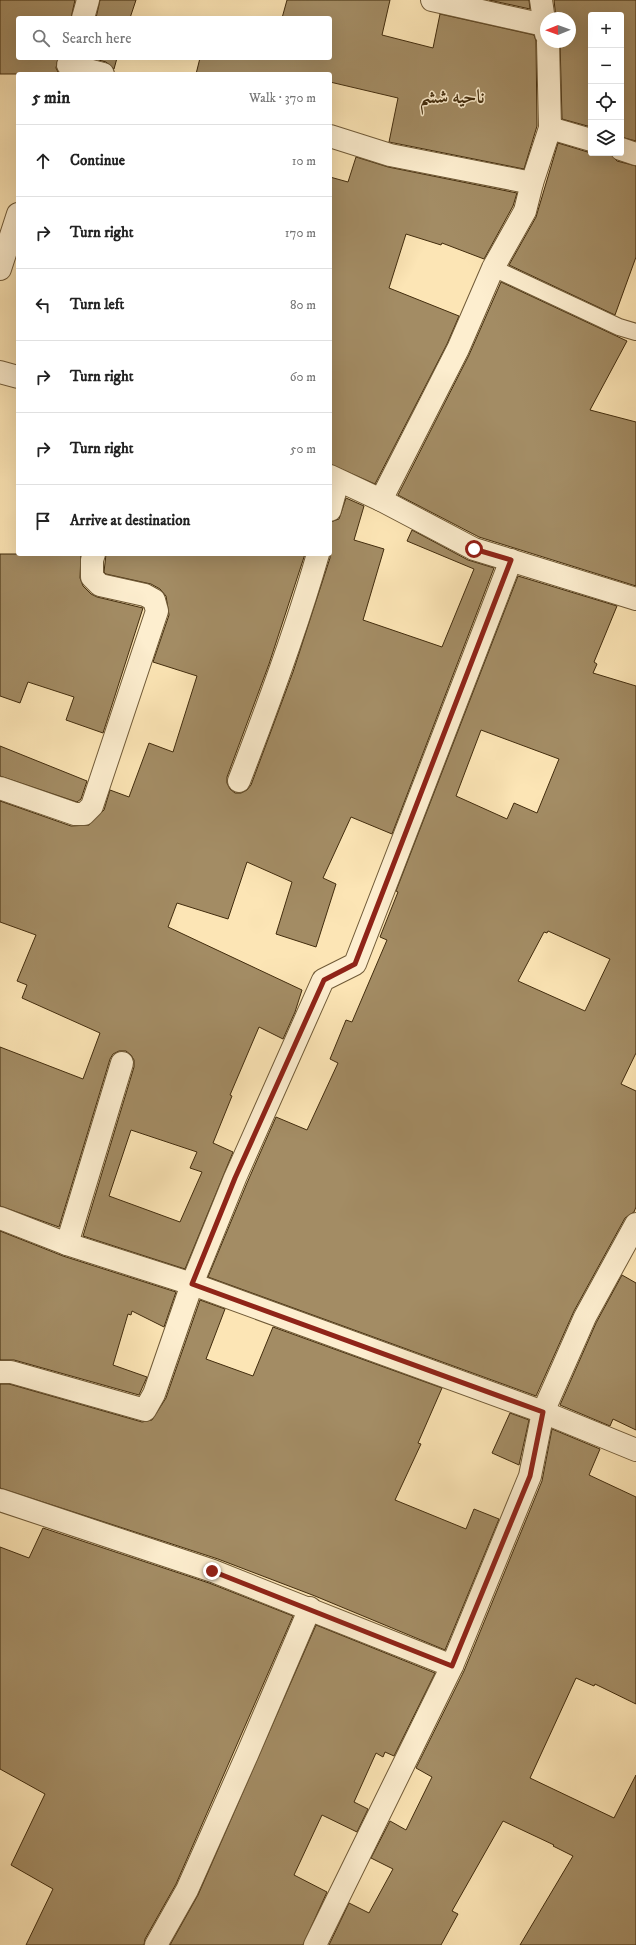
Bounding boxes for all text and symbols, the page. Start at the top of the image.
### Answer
north arrow [540,12,576,48]
map controls [588,12,624,156]
button: + [588,12,624,48]
search box [16,16,332,60]
icon: search [30,27,52,49]
text: Search here [62,29,131,48]
button: − [588,48,624,84]
button: locate [588,84,624,120]
district label: ناحیه ششم [419,86,485,115]
text: 5 min [32,87,70,109]
text: Walk · 370 m [249,90,316,106]
button: layers [588,120,624,156]
icon: ahead [32,150,54,172]
text: Continue [70,151,125,170]
text: 10 m [292,153,316,169]
icon: right [32,222,54,244]
text: Turn right [70,223,133,242]
text: 170 m [285,225,316,241]
icon: left [32,294,54,316]
text: Turn left [70,295,124,314]
text: 80 m [290,297,316,313]
icon: right [32,366,54,388]
text: Turn right [70,367,133,386]
text: 60 m [290,369,316,385]
icon: right [32,438,54,460]
text: Turn right [70,439,133,458]
text: 50 m [290,441,316,457]
icon: arrive [32,510,54,532]
text: Arrive at destination [70,511,190,530]
route start [465,540,483,558]
route end [203,1562,221,1580]

